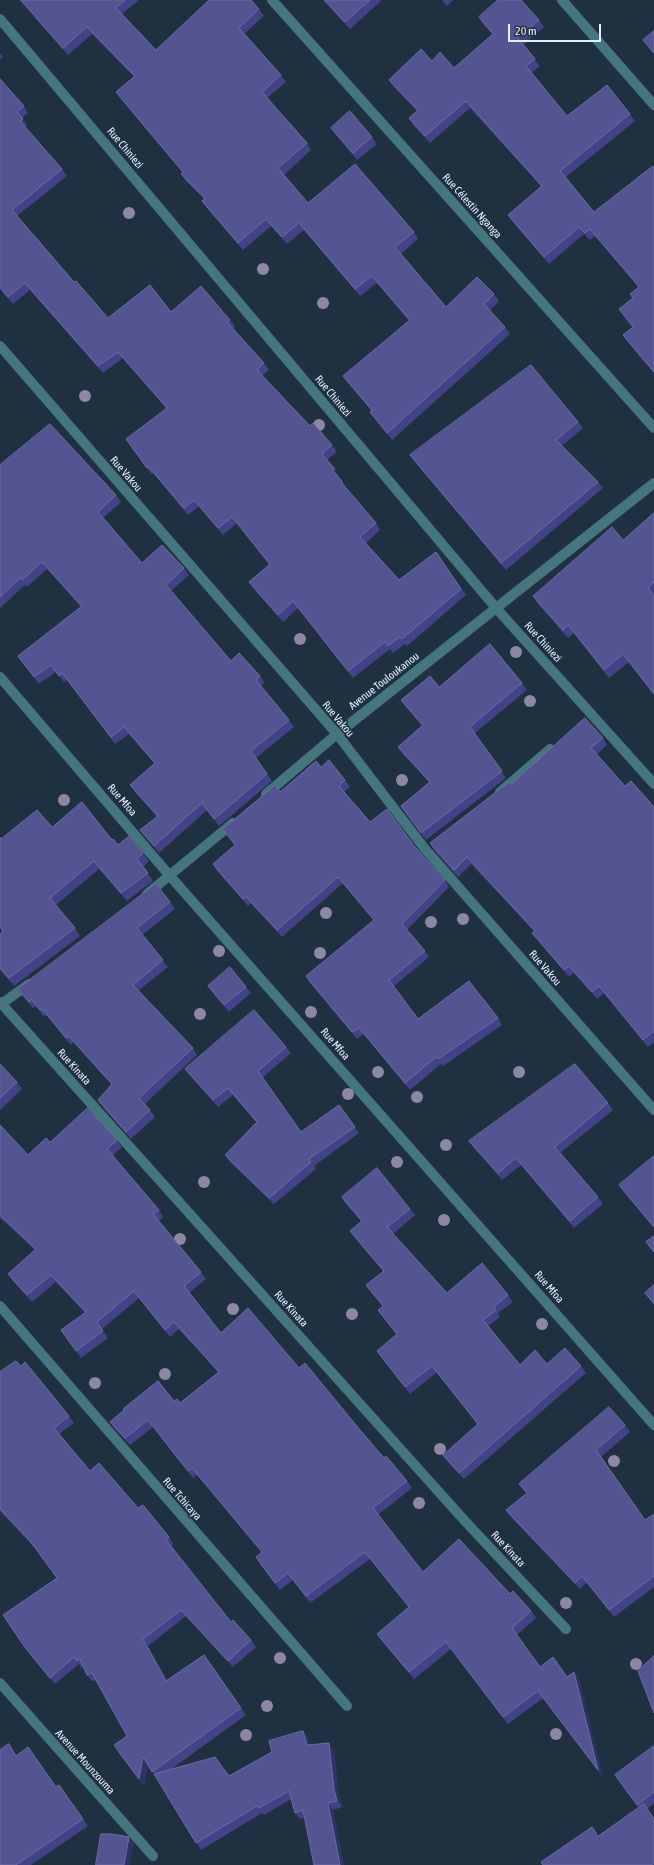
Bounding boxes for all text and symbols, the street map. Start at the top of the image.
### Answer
scale bar [510,16,603,42]
text: 20 m [515,24,537,38]
street label: Rue Chiniezi [104,125,146,171]
street label: Rue Célestin Nganga [439,171,505,241]
street label: Rue Chiniezi [312,373,354,419]
street label: Rue Vakou [107,454,145,494]
street label: Rue Chiniezi [522,619,564,665]
street label: Avenue Touloukanou [346,649,422,713]
street label: Rue Vakou [319,698,357,740]
street label: Rue Mfoa [105,781,139,819]
street label: Rue Vakou [526,948,564,988]
street label: Rue Mfoa [318,1025,352,1063]
street label: Rue Kinata [54,1046,94,1088]
street label: Rue Mfoa [532,1268,566,1306]
street label: Rue Kinata [271,1288,311,1330]
street label: Rue Tchicaya [160,1475,204,1523]
street label: Rue Kinata [488,1528,528,1570]
street label: Avenue Mounzouma [52,1727,118,1797]

